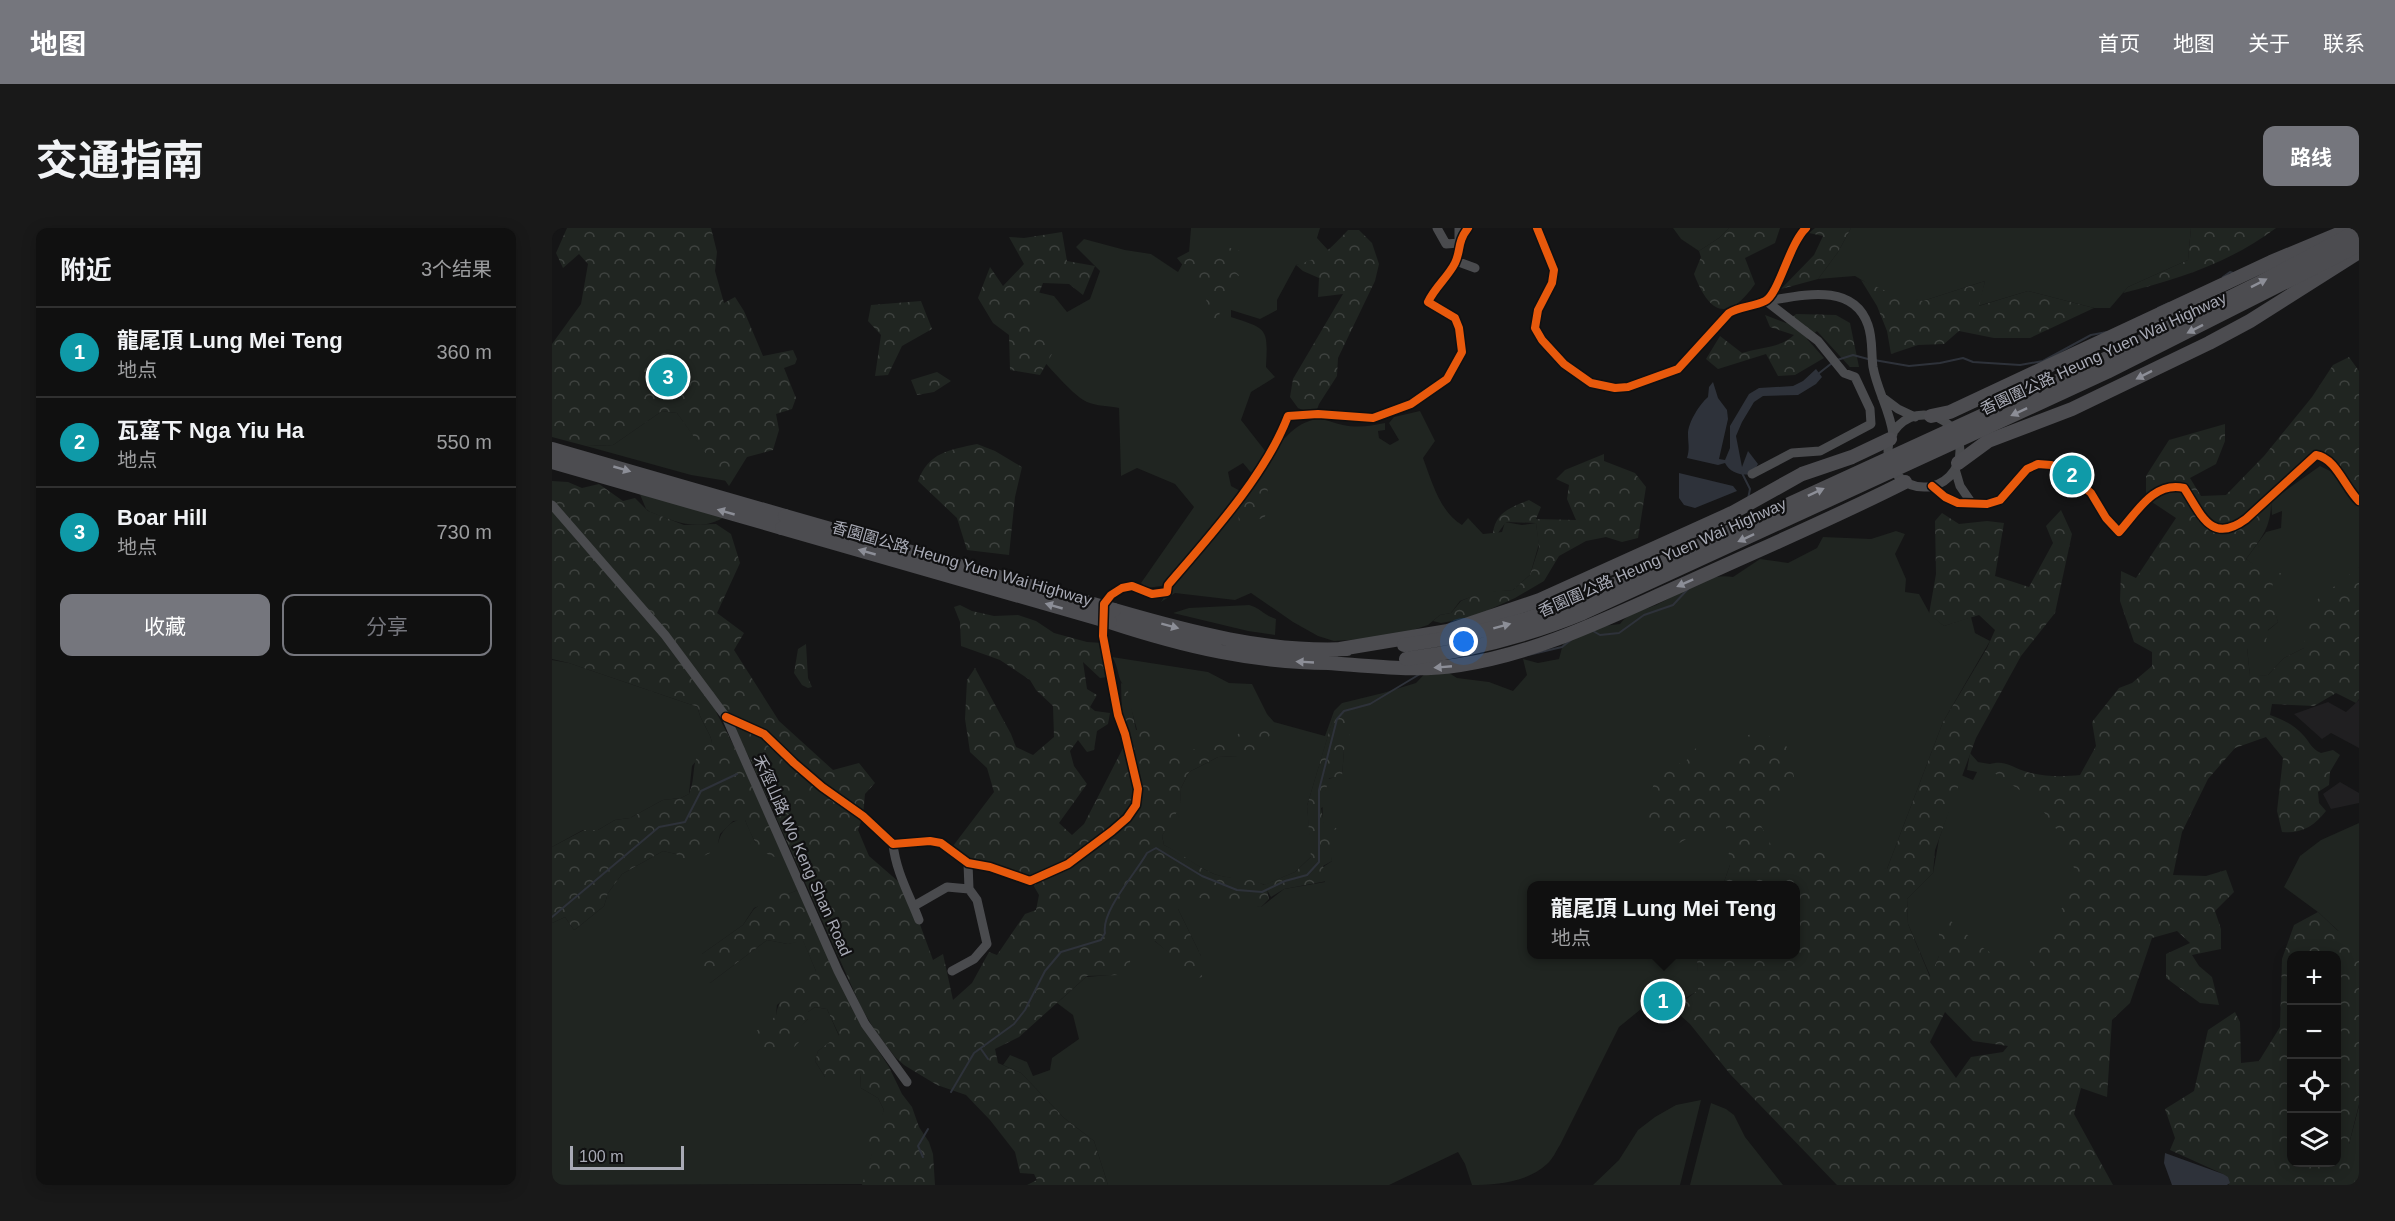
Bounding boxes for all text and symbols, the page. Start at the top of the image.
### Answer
text: 地图 [30,29,86,60]
text: 首页 [2098,32,2140,55]
text: 地图 [2173,32,2215,55]
text: 关于 [2248,32,2290,55]
text: 联系 [2323,32,2365,55]
button: 路线 [2263,126,2359,186]
text: 交通指南 [36,137,204,184]
text: 附近 [60,255,112,285]
text: 3个结果 [421,258,492,280]
one-way arrow [2250,279,2267,288]
street label: 香園圍公路 Heung Yuen Wai Highway [1978,289,2229,418]
one-way arrow [2186,324,2203,334]
text: 龍尾頂 Lung Mei Teng [117,328,343,353]
text: 1 [74,341,85,363]
text: 360 m [436,341,492,363]
pin: 3 [648,354,688,400]
text: 地点 [117,359,157,381]
one-way arrow [2136,370,2153,379]
one-way arrow [2010,408,2027,417]
text: 瓦窰下 Nga Yiu Ha [117,418,304,443]
text: 2 [74,431,85,453]
text: 550 m [436,431,492,453]
text: 地点 [117,449,157,471]
pin: 2 [2052,452,2092,498]
one-way arrow [613,465,631,474]
one-way arrow [1808,487,1826,497]
street label: 香園圍公路 Heung Yuen Wai Highway [1536,495,1789,620]
text: Boar Hill [117,505,207,530]
one-way arrow [717,507,735,516]
street label: 香園圍公路 Heung Yuen Wai Highway [830,518,1094,609]
text: 3 [74,521,85,543]
text: 730 m [436,521,492,543]
one-way arrow [1738,533,1755,542]
text: 地点 [117,536,157,558]
one-way arrow [858,547,876,556]
one-way arrow [1676,578,1694,588]
button: 收藏 [60,594,270,656]
button: 分享 [282,594,492,656]
one-way arrow [1045,601,1063,610]
one-way arrow [1493,621,1511,631]
one-way arrow [1161,622,1179,631]
your location [1449,627,1478,656]
one-way arrow [1296,658,1315,667]
one-way arrow [1433,662,1452,672]
street label: 禾徑山路 Wo Keng Shan Road [750,752,855,958]
popup [1527,881,1800,959]
text: 龍尾頂 Lung Mei Teng [1551,896,1776,921]
text: 地点 [1551,927,1591,949]
map controls [2287,951,2341,1167]
button: + [2287,951,2341,1005]
pin: 1 [1644,978,1682,1024]
button: − [2287,1005,2341,1059]
button: locate [2287,1059,2341,1113]
button: layers [2287,1113,2341,1167]
scale bar [570,1143,684,1170]
text: 100 m [579,1148,623,1165]

